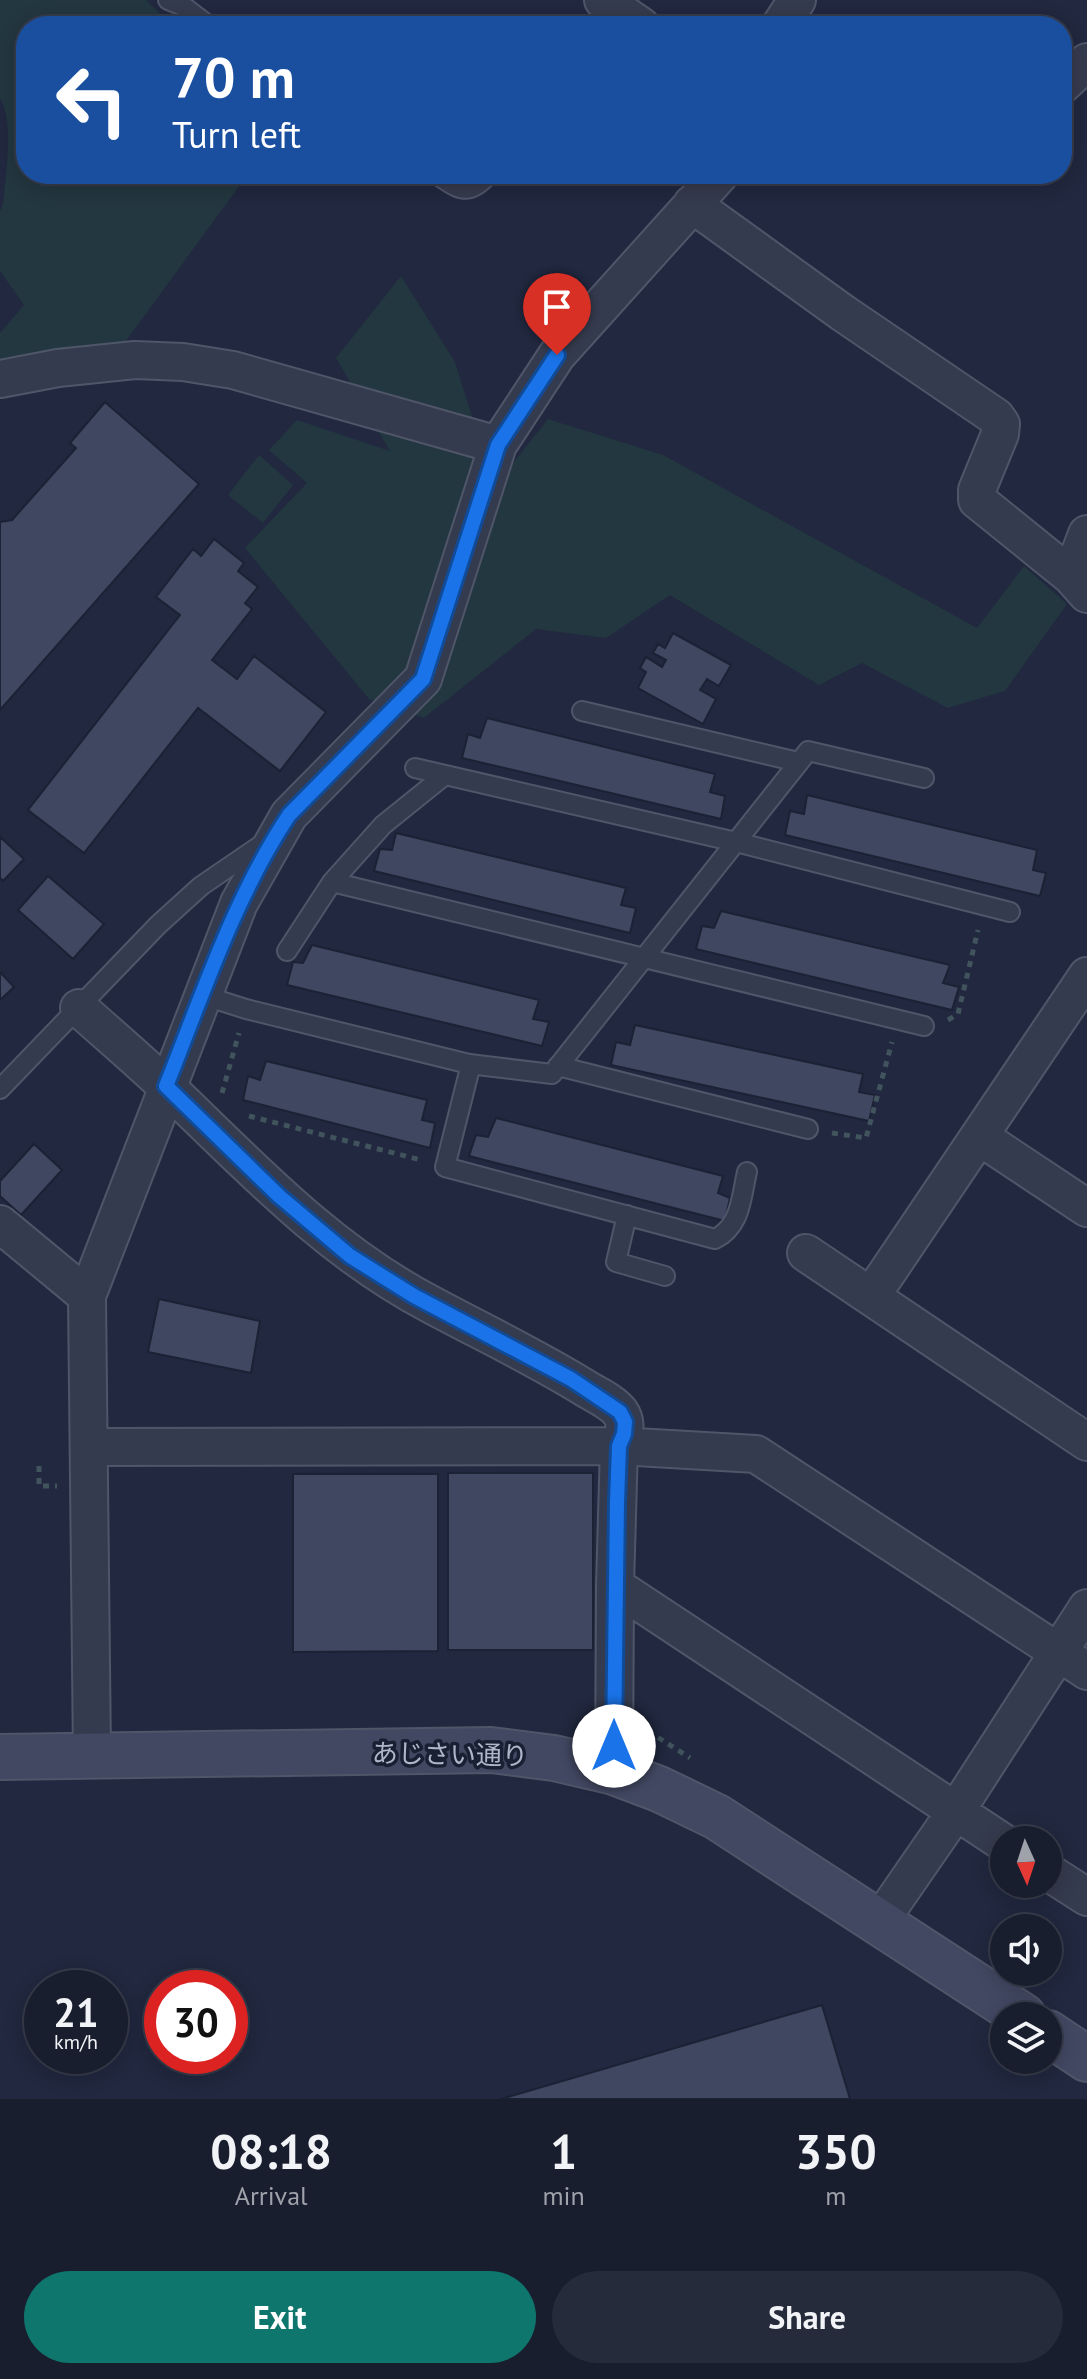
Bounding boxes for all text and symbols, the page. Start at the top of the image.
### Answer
text: 70 m [172,41,295,113]
icon: left [40,48,144,152]
text: Turn left [172,111,301,158]
pin [523,273,591,355]
icon: arrive [535,285,579,329]
position arrow [572,1704,656,1788]
street label: あじさい通り [372,1736,528,1772]
north arrow [990,1826,1062,1898]
map controls [990,1826,1062,2074]
button: sound [990,1914,1062,1986]
speed limit sign: 30 [144,1970,248,2074]
text: 21 [53,1986,99,2038]
button: layers [990,2002,1062,2074]
text: km/h [54,2029,98,2055]
text: 08:18 [210,2120,332,2182]
text: 1 [550,2120,577,2182]
text: 350 [795,2120,877,2182]
text: Arrival [235,2179,308,2212]
text: min [542,2179,585,2212]
text: m [825,2179,846,2212]
button: Exit [24,2271,536,2363]
button: Share [552,2271,1063,2363]

